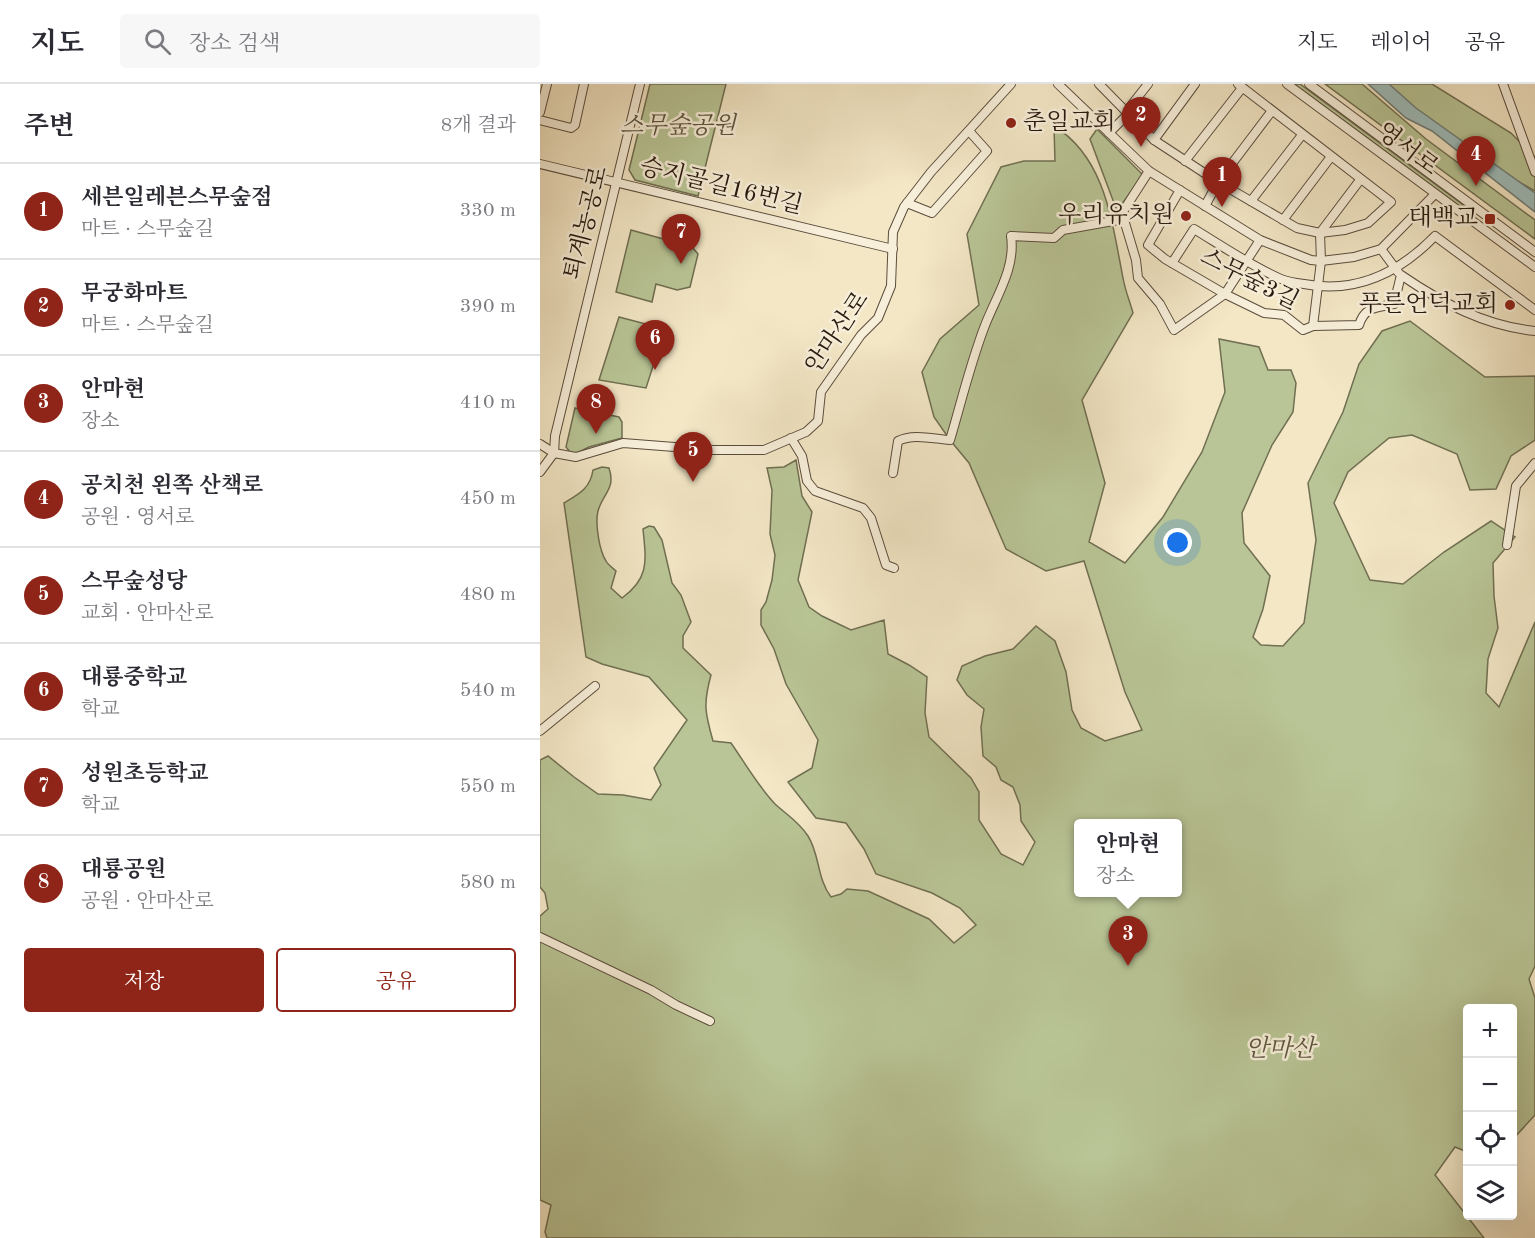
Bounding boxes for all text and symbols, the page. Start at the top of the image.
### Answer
search box [120,14,540,68]
icon: search [141,25,174,58]
text: 지도 [30,31,84,59]
text: 장소 검색 [189,33,280,55]
text: 지도 [1297,33,1338,54]
text: 레이어 [1371,33,1431,54]
text: 공유 [1464,33,1505,54]
pin: 2 [1122,98,1160,147]
place label: 춘일교회 [1023,108,1116,135]
park label: 스무숲공원 [620,112,738,139]
text: 주변 [24,114,74,140]
text: 8개 결과 [441,116,516,136]
marker: 춘일교회 [1004,116,1018,130]
street label: 영서로 [1372,118,1443,181]
pin: 4 [1456,136,1496,186]
street label: 승지골길16번길 [637,153,805,219]
pin: 1 [1202,158,1242,207]
street label: 퇴계농공로 [559,163,613,282]
text: 세븐일레븐스무숲점 [81,187,272,209]
text: 1 [38,201,49,221]
text: 330 m [460,201,516,221]
place label: 우리유치원 [1058,202,1174,228]
place label: 태백교 [1408,205,1478,231]
marker: 우리유치원 [1179,209,1193,223]
marker: 태백교 [1483,212,1497,226]
pin: 7 [662,214,700,264]
text: 마트 · 스무숲길 [81,220,214,240]
street label: 스무숲3길 [1196,243,1303,315]
text: 무궁화마트 [81,283,187,305]
street label: 안마산로 [800,287,874,378]
place label: 푸른언덕교회 [1359,291,1498,317]
text: 2 [38,297,49,317]
text: 390 m [460,297,516,317]
marker: 푸른언덕교회 [1503,298,1517,312]
text: 마트 · 스무숲길 [81,316,214,336]
pin: 6 [636,320,674,370]
text: 안마현 [81,379,145,401]
pin: 8 [576,384,616,434]
text: 3 [38,393,49,413]
text: 410 m [460,393,516,413]
text: 장소 [81,412,120,432]
pin: 5 [674,432,712,482]
text: 공치천 왼쪽 산책로 [81,475,263,497]
text: 4 [38,489,49,509]
text: 450 m [460,489,516,509]
text: 공원 · 영서로 [81,508,194,528]
your location [1163,528,1192,557]
text: 스무숲성당 [81,571,187,593]
text: 5 [38,585,49,605]
text: 480 m [460,585,516,605]
text: 교회 · 안마산로 [81,604,214,624]
text: 대룡중학교 [81,667,187,689]
text: 6 [38,681,49,701]
text: 540 m [460,681,516,701]
text: 학교 [81,700,120,720]
text: 성원초등학교 [81,763,209,785]
text: 7 [38,777,49,797]
text: 550 m [460,777,516,797]
text: 학교 [81,796,120,816]
popup [1074,819,1182,897]
text: 안마현 [1096,834,1160,856]
text: 대룡공원 [81,859,166,881]
text: 장소 [1096,867,1135,887]
text: 8 [38,873,49,893]
text: 580 m [460,873,516,893]
text: 공원 · 안마산로 [81,892,214,912]
pin: 3 [1108,916,1148,966]
button: 저장 [24,948,264,1012]
button: 공유 [276,948,516,1012]
map controls [1463,1004,1517,1220]
button: + [1463,1004,1517,1058]
park label: 안마산 [1245,1035,1319,1062]
button: − [1463,1058,1517,1112]
button: locate [1463,1112,1517,1166]
button: layers [1463,1166,1517,1220]

